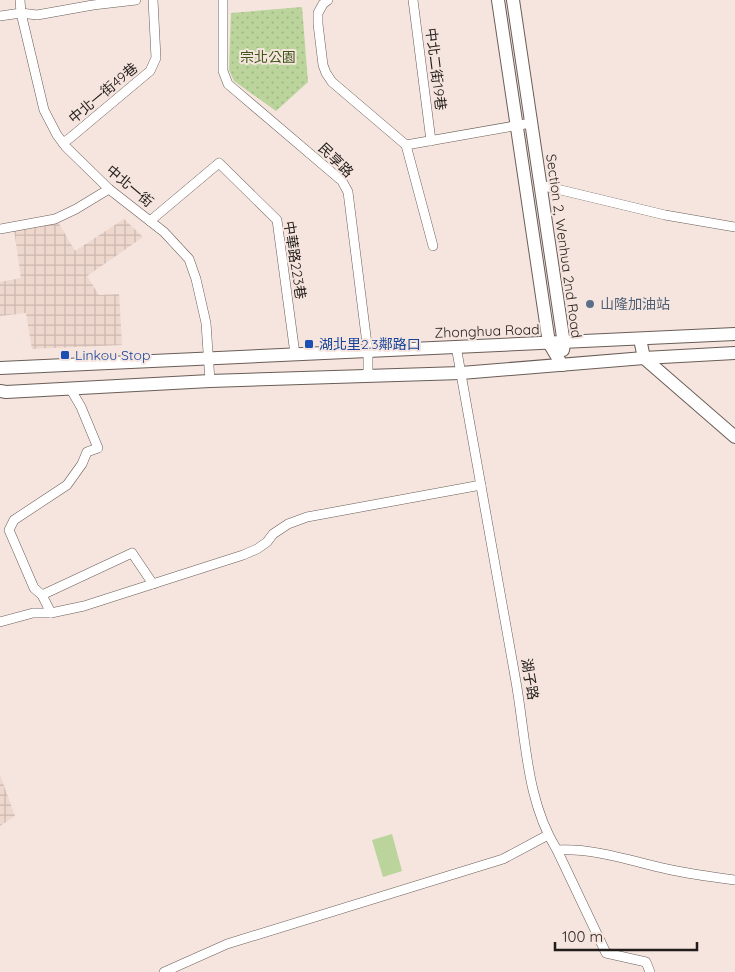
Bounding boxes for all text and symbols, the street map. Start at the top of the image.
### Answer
street label: 中北二街19巷 [422,27,450,111]
park label: 宗北公園 [240,48,296,66]
street label: 中北一街49巷 [65,59,141,127]
street label: 民享路 [315,139,357,181]
street label: Section 2, Wenhua 2nd Road [542,153,586,339]
street label: 中北一街 [103,161,157,211]
street label: 中華路223巷 [280,220,310,300]
place label: 山隆加油站 [600,295,670,313]
marker: 山隆加油站 [584,298,596,310]
street label: Zhonghua Road [434,320,540,342]
place label: 湖北里2.3鄰路口 [319,335,421,353]
marker: 湖北里2.3鄰路口 [303,338,315,350]
place label: Linkou Stop [75,346,150,364]
marker: Linkou Stop [59,349,71,361]
street label: 湖子路 [517,657,543,701]
scale bar [555,920,698,952]
text: 100 m [562,927,603,946]

